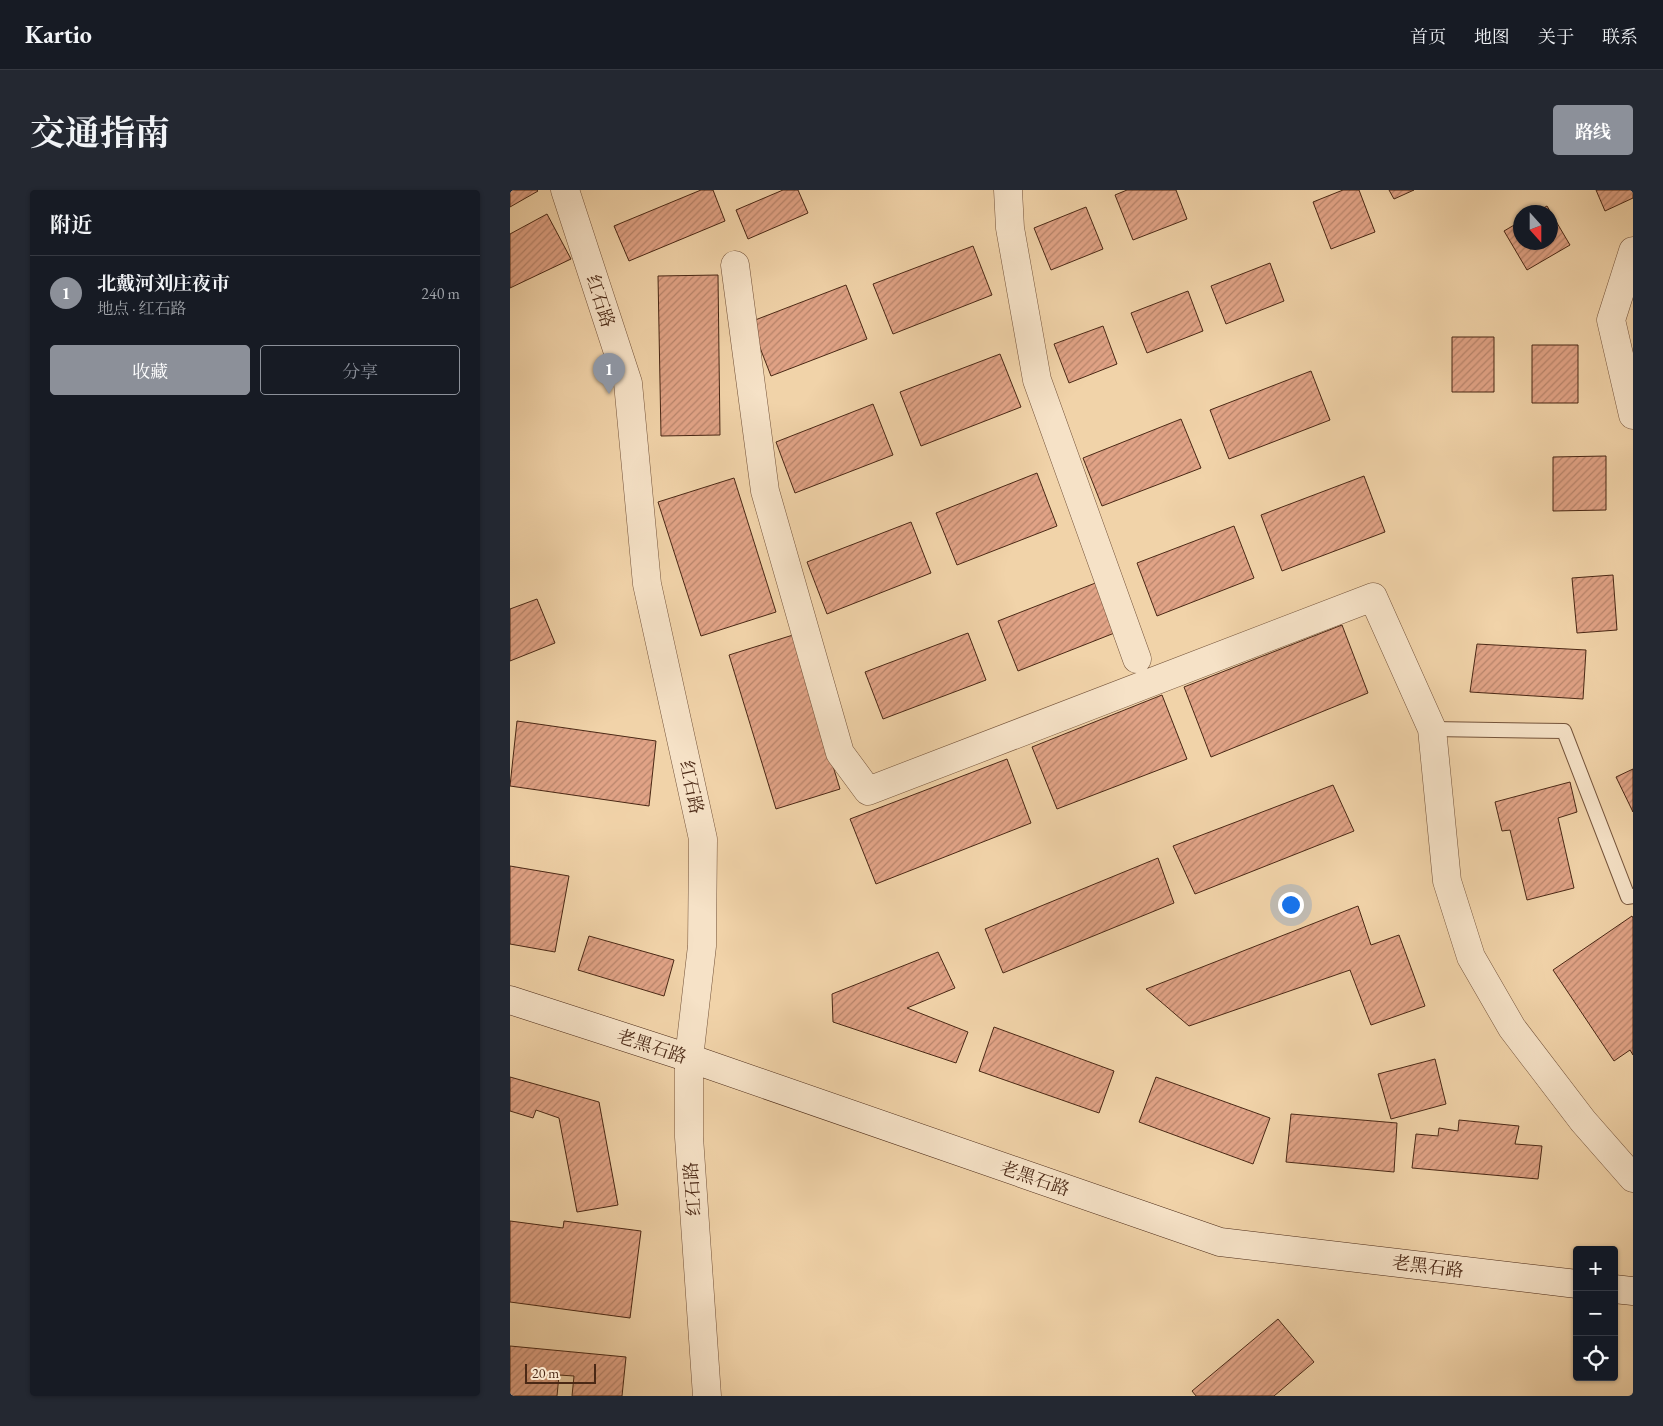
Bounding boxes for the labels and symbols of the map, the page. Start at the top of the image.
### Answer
north arrow [1513,205,1558,250]
street label: 红石路 [582,272,620,330]
pin: 1 [593,353,625,394]
street label: 红石路 [675,758,709,816]
your location [1278,892,1304,918]
street label: 老黑石路 [614,1024,690,1068]
street label: 老黑石路 [997,1155,1073,1201]
street label: 红石路 [679,1161,705,1217]
street label: 老黑石路 [1391,1250,1465,1282]
scale bar [525,1361,596,1384]

